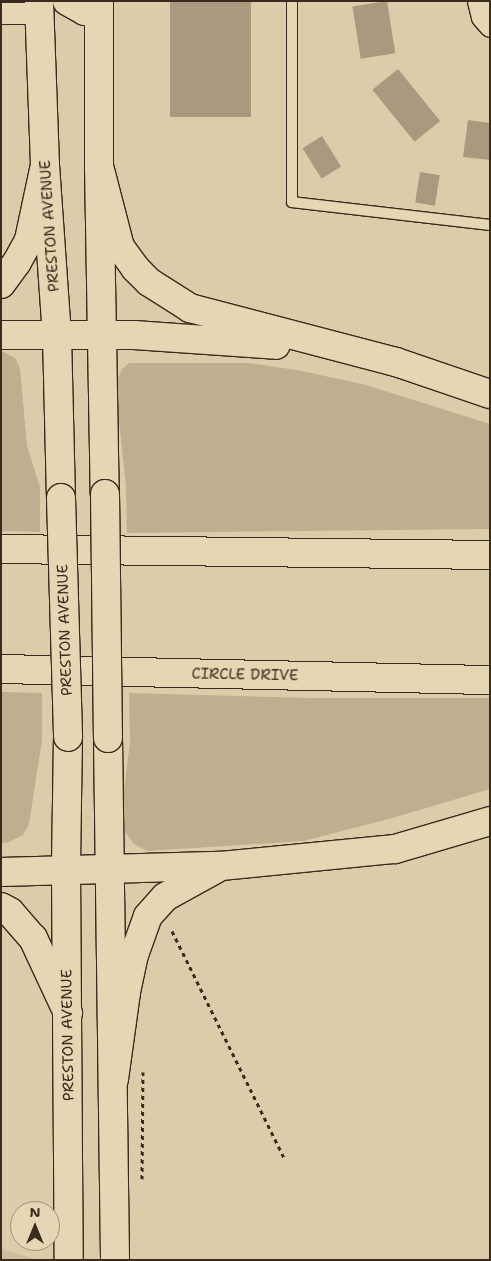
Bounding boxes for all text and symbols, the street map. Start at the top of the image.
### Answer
street label: PRESTON AVENUE [36,160,64,292]
street label: PRESTON AVENUE [54,564,76,696]
street label: CIRCLE DRIVE [191,665,299,685]
street label: PRESTON AVENUE [58,969,78,1101]
north arrow [10,1201,60,1251]
text: N [29,1203,41,1221]

